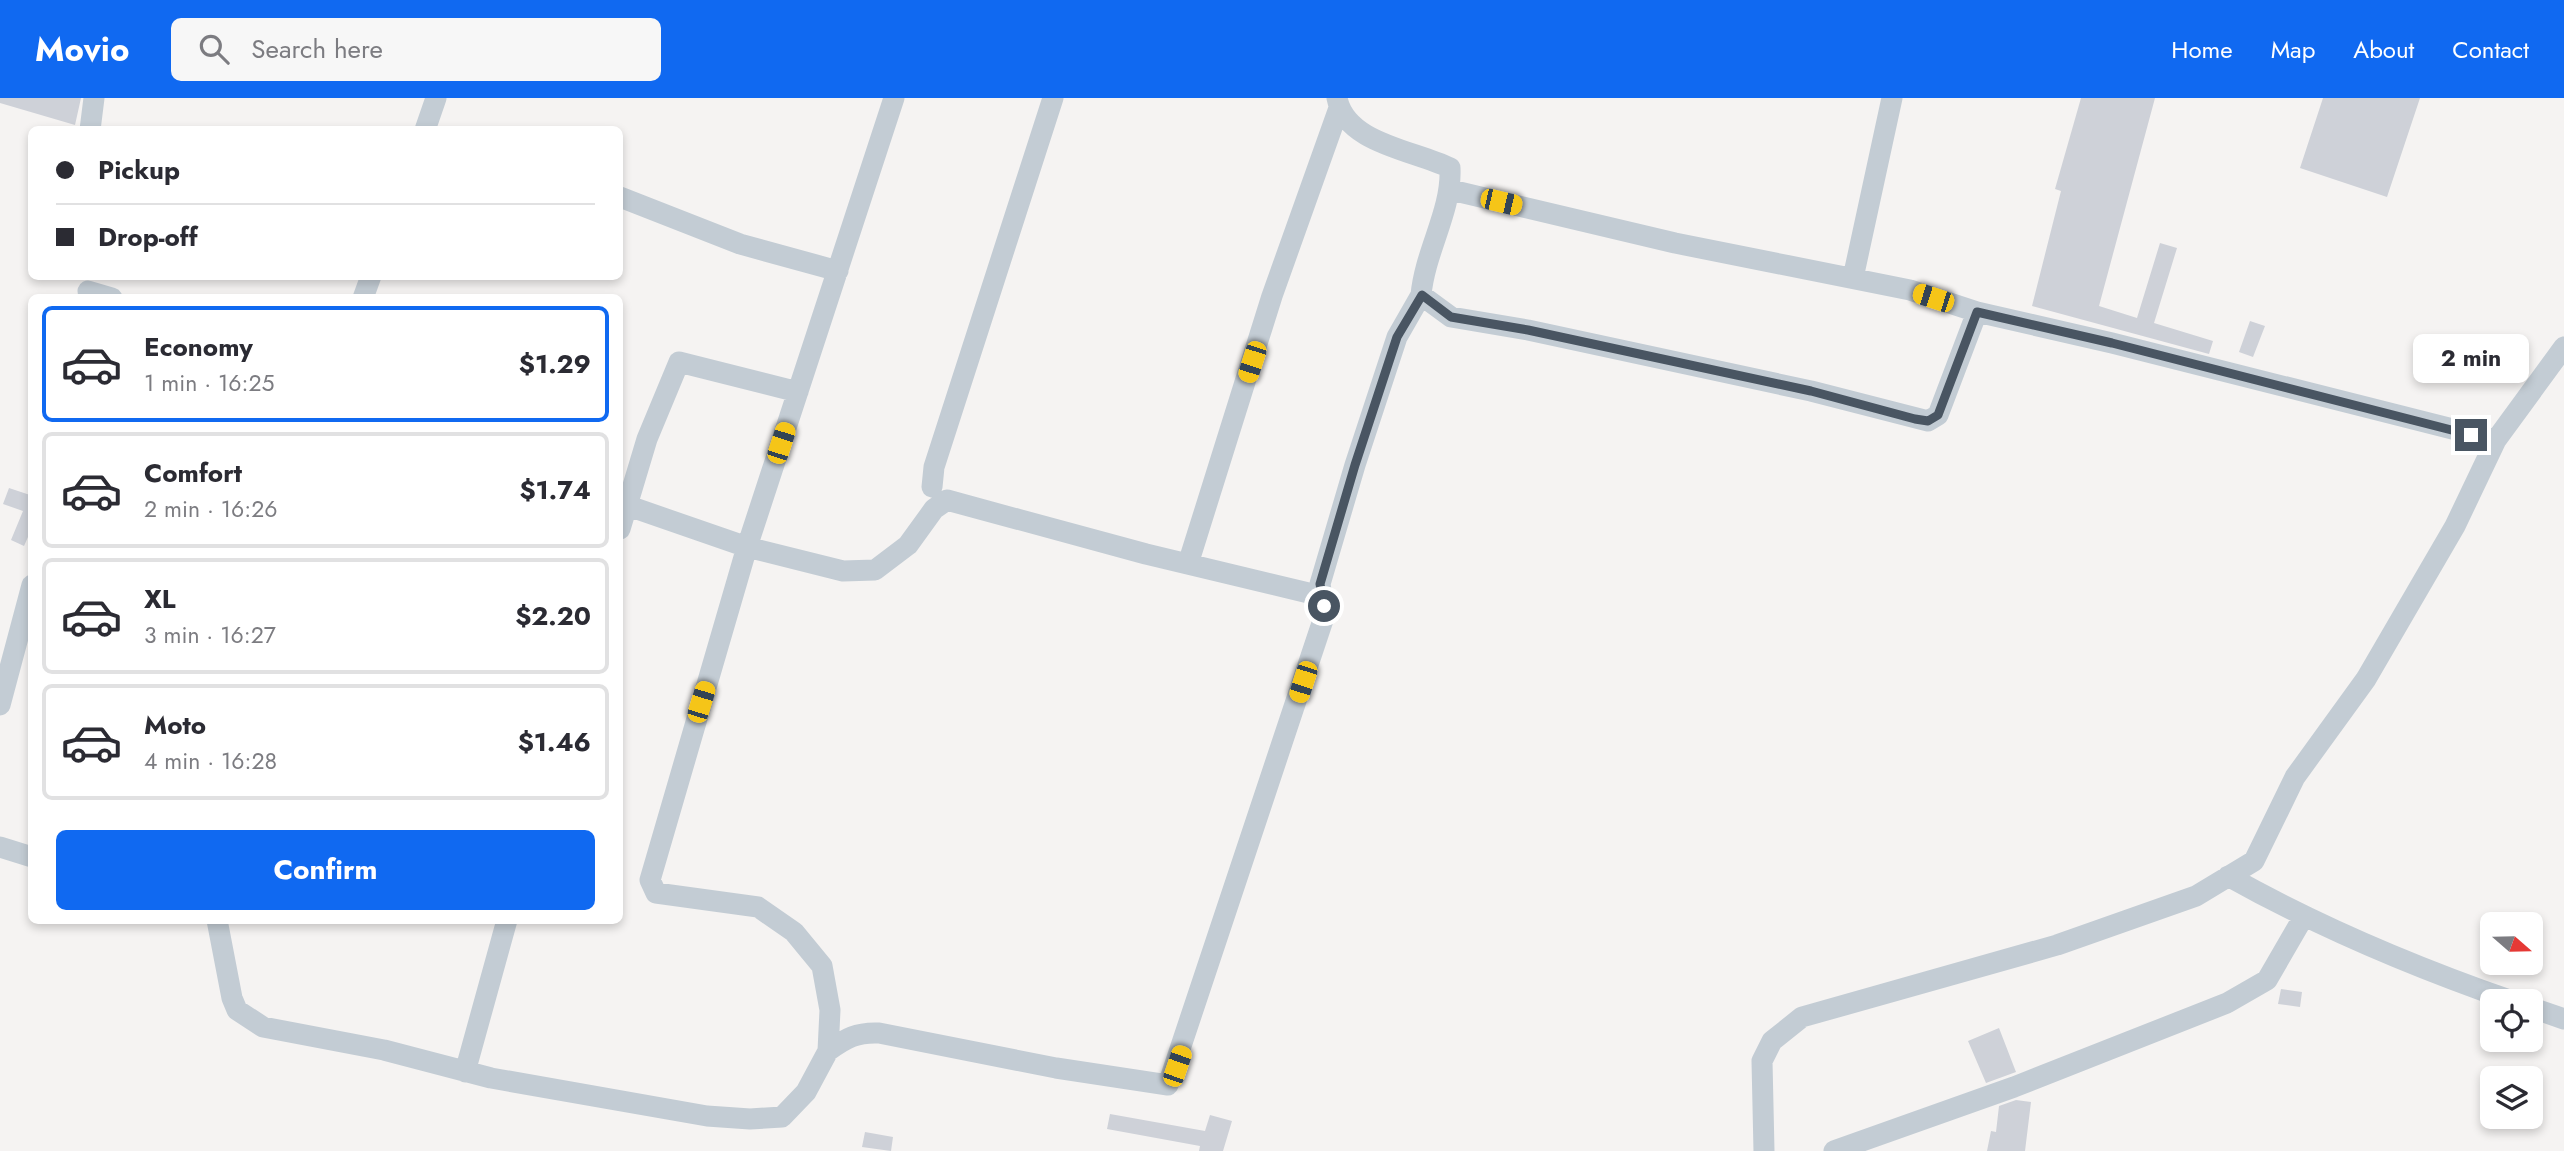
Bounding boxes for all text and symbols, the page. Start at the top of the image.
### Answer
search box [171,18,661,81]
text: Movio [35,26,129,73]
icon: search [195,30,233,68]
text: Search here [251,30,383,68]
text: Home [2171,32,2233,67]
text: Map [2271,32,2315,67]
text: About [2353,32,2414,67]
text: Contact [2452,32,2529,67]
text: Pickup [98,151,180,189]
car [1479,187,1524,217]
text: Drop-off [98,218,198,256]
car [1910,282,1957,314]
text: Economy [144,328,253,366]
icon: car [60,333,123,396]
callout: 2 min [2413,334,2529,382]
car [1236,339,1269,385]
text: 2 min [2441,341,2501,375]
text: $1.29 [519,345,591,383]
text: 1 min · 16:25 [144,366,275,400]
route end [2455,419,2487,451]
car [765,420,798,466]
text: Comfort [144,454,242,492]
icon: car [60,459,123,522]
text: $1.74 [519,471,591,509]
text: 2 min · 16:26 [144,492,278,526]
text: XL [144,580,176,618]
icon: car [60,585,123,648]
route start [1308,590,1340,622]
text: $2.20 [515,597,591,635]
text: 3 min · 16:27 [144,618,276,652]
car [1287,659,1320,705]
car [685,679,718,725]
text: Moto [144,706,206,744]
icon: car [60,711,123,774]
text: $1.46 [518,723,591,761]
text: 4 min · 16:28 [144,744,277,778]
button: Confirm [56,830,595,910]
north arrow [2480,912,2543,975]
map controls [2480,912,2543,1129]
button: locate [2480,989,2543,1052]
car [1161,1043,1194,1089]
button: layers [2480,1066,2543,1129]

